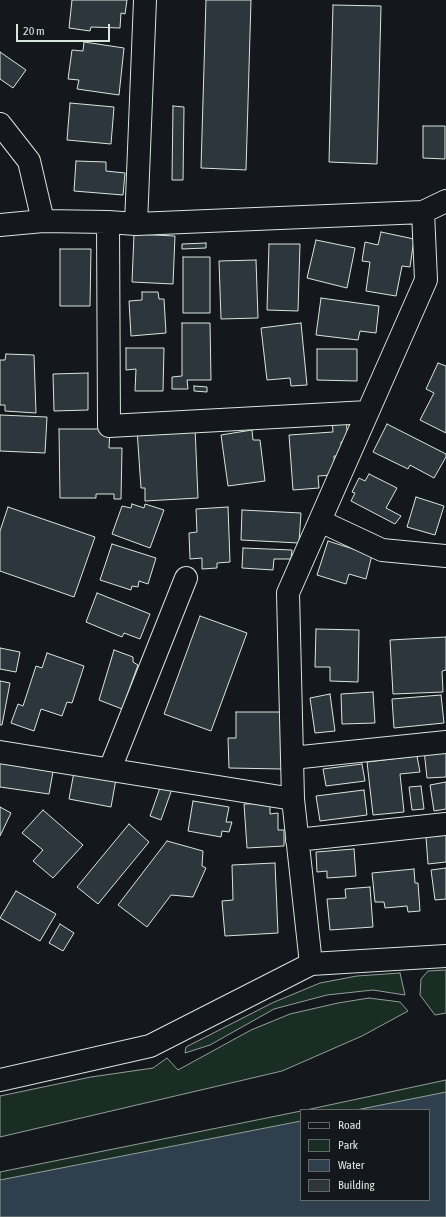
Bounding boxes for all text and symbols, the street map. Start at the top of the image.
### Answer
scale bar [18,16,112,42]
text: 20 m [23,24,45,38]
legend [300,1109,430,1201]
text: Road [338,1118,361,1132]
text: Park [338,1138,358,1152]
text: Water [338,1158,364,1172]
text: Building [338,1178,375,1192]

